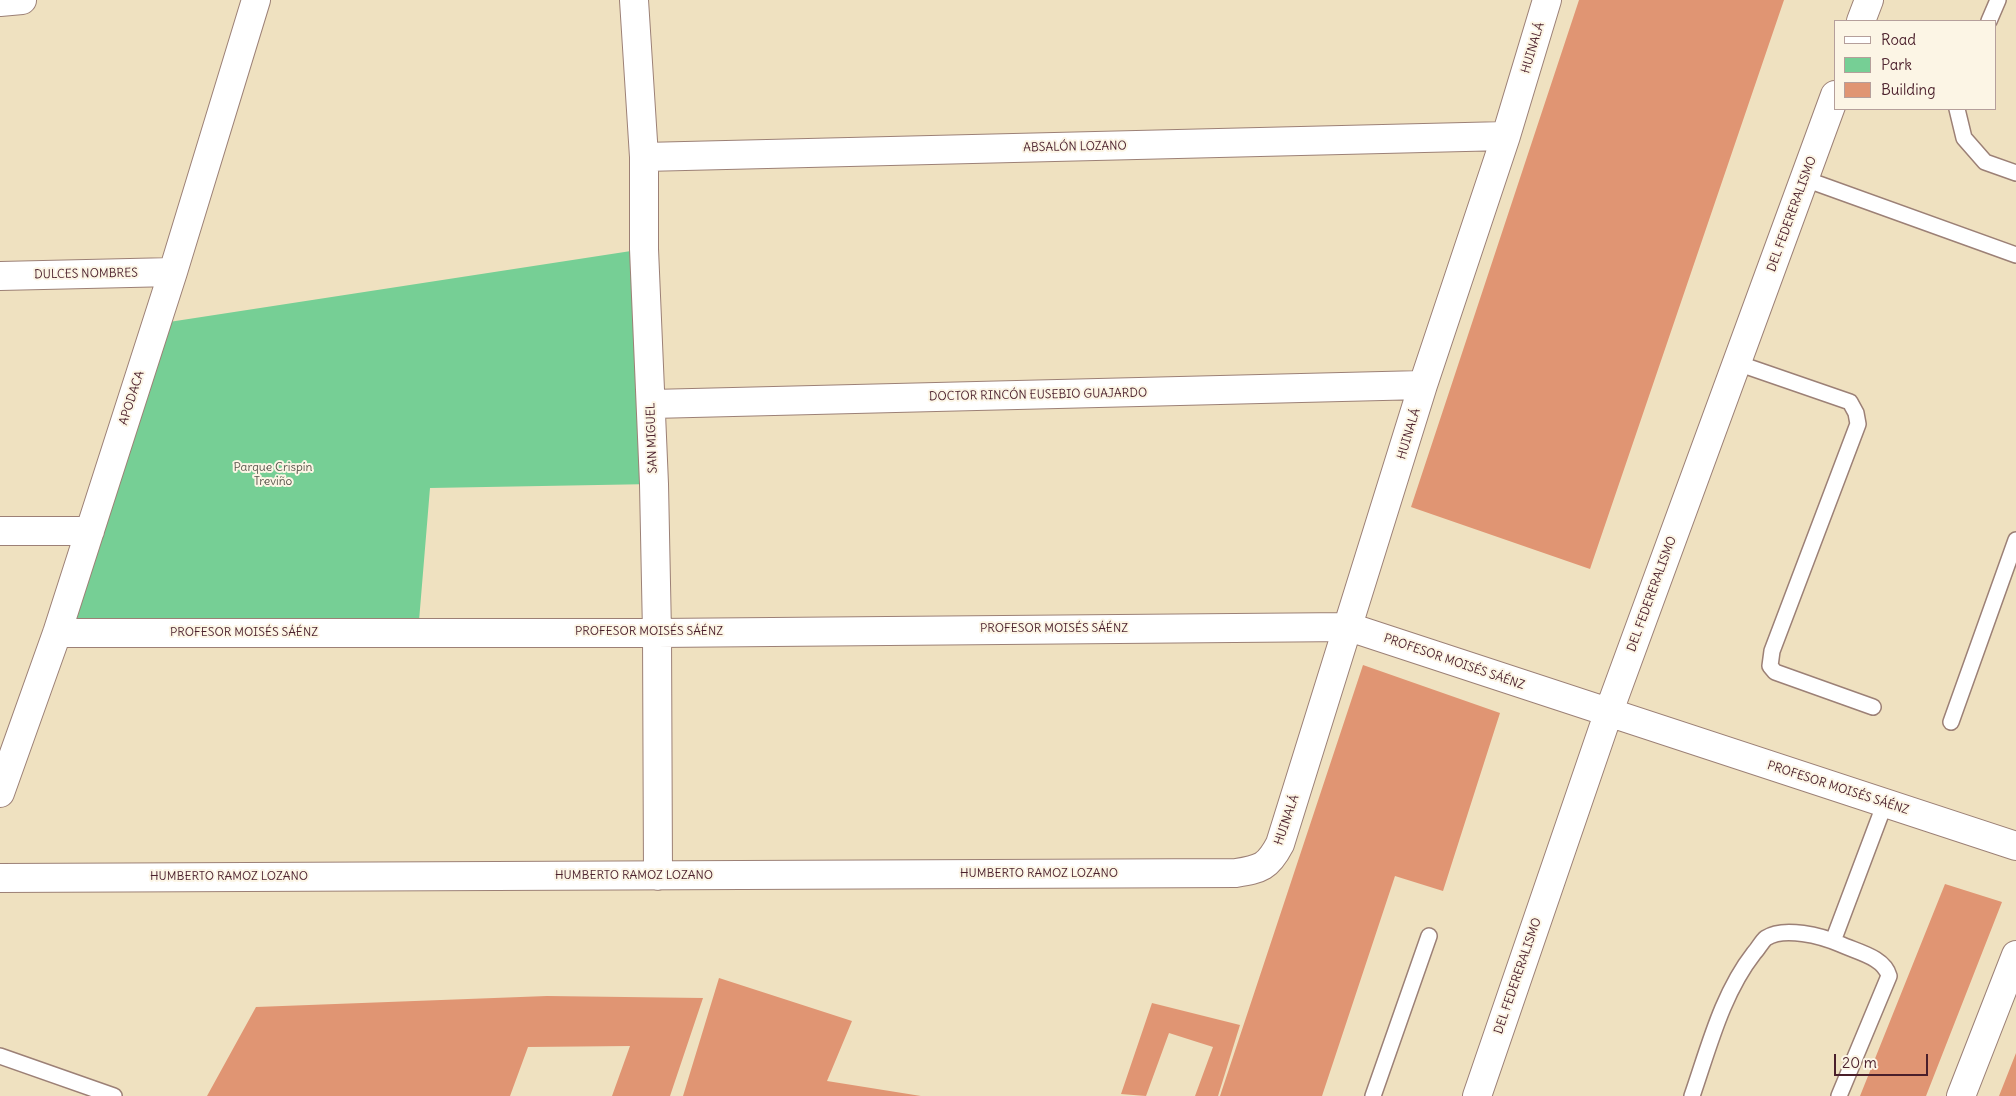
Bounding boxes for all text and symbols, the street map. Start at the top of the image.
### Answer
legend [1834,20,1996,110]
street label: HUINALÁ [1518,21,1548,75]
text: Road [1881,30,1916,49]
text: Park [1881,55,1912,74]
text: Building [1881,80,1936,99]
street label: ABSALÓN LOZANO [1023,139,1127,155]
street label: DEL FEDERERALISMO [1764,154,1820,274]
street label: DULCES NOMBRES [34,266,138,282]
street label: APODACA [116,369,148,427]
street label: DOCTOR RINCÓN EUSEBIO GUAJARDO [929,386,1147,404]
street label: SAN MIGUEL [644,402,660,474]
street label: HUINALÁ [1394,407,1424,461]
park label: Parque Crispín Treviño [234,461,312,489]
street label: DEL FEDERERALISMO [1624,534,1680,654]
street label: PROFESOR MOISÉS SÁÉNZ [980,622,1128,636]
street label: PROFESOR MOISÉS SÁÉNZ [575,625,723,639]
street label: PROFESOR MOISÉS SÁÉNZ [170,626,318,640]
street label: PROFESOR MOISÉS SÁÉNZ [1382,631,1526,693]
street label: PROFESOR MOISÉS SÁÉNZ [1765,758,1911,818]
street label: HUINALÁ [1272,793,1302,847]
street label: HUMBERTO RAMOZ LOZANO [960,867,1118,881]
street label: HUMBERTO RAMOZ LOZANO [555,869,713,883]
street label: HUMBERTO RAMOZ LOZANO [150,870,308,884]
street label: DEL FEDERERALISMO [1491,916,1545,1036]
scale bar [1836,1044,1930,1076]
text: 20 m [1842,1053,1877,1072]

